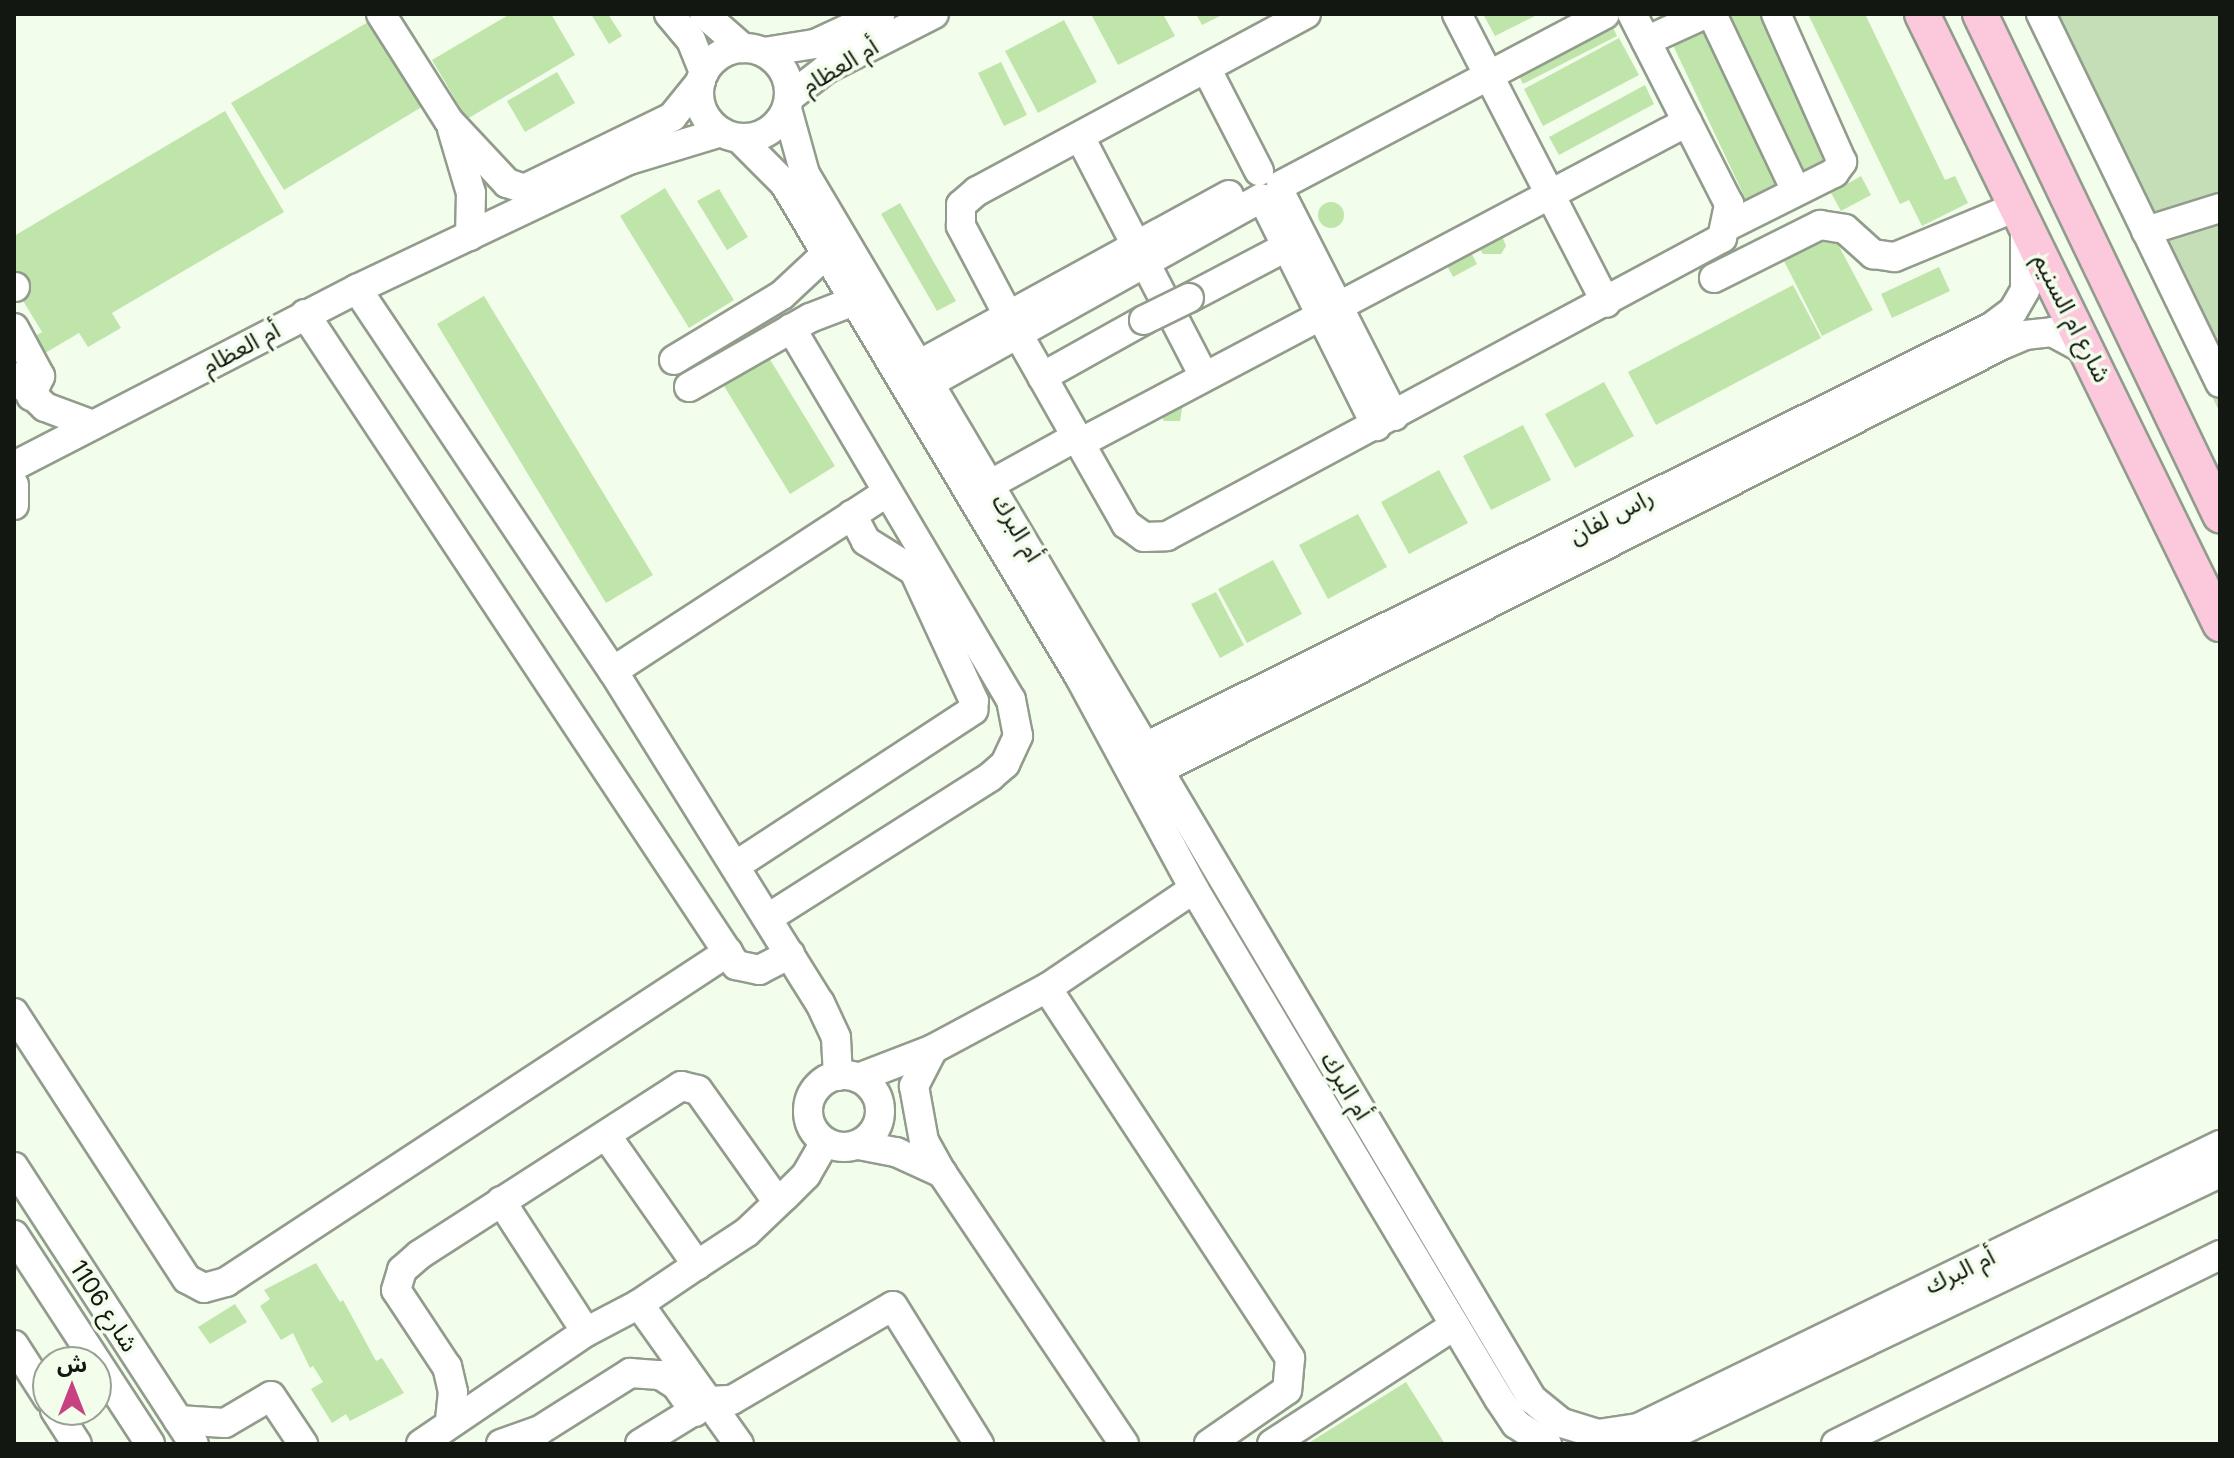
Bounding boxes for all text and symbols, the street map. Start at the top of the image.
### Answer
street label: أم العظام [797,32,883,100]
street label: شارع ام السنيم [2027,249,2117,387]
street label: أم العظام [197,316,285,380]
street label: راس لفان [1564,482,1658,550]
street label: أم البرك [986,489,1048,567]
street label: أم البرك [1315,1047,1377,1125]
street label: أم البرك [1920,1242,2000,1300]
street label: شارع 1106 [64,1255,144,1357]
north arrow [32,1346,112,1426]
text: ش [57,1351,87,1377]

